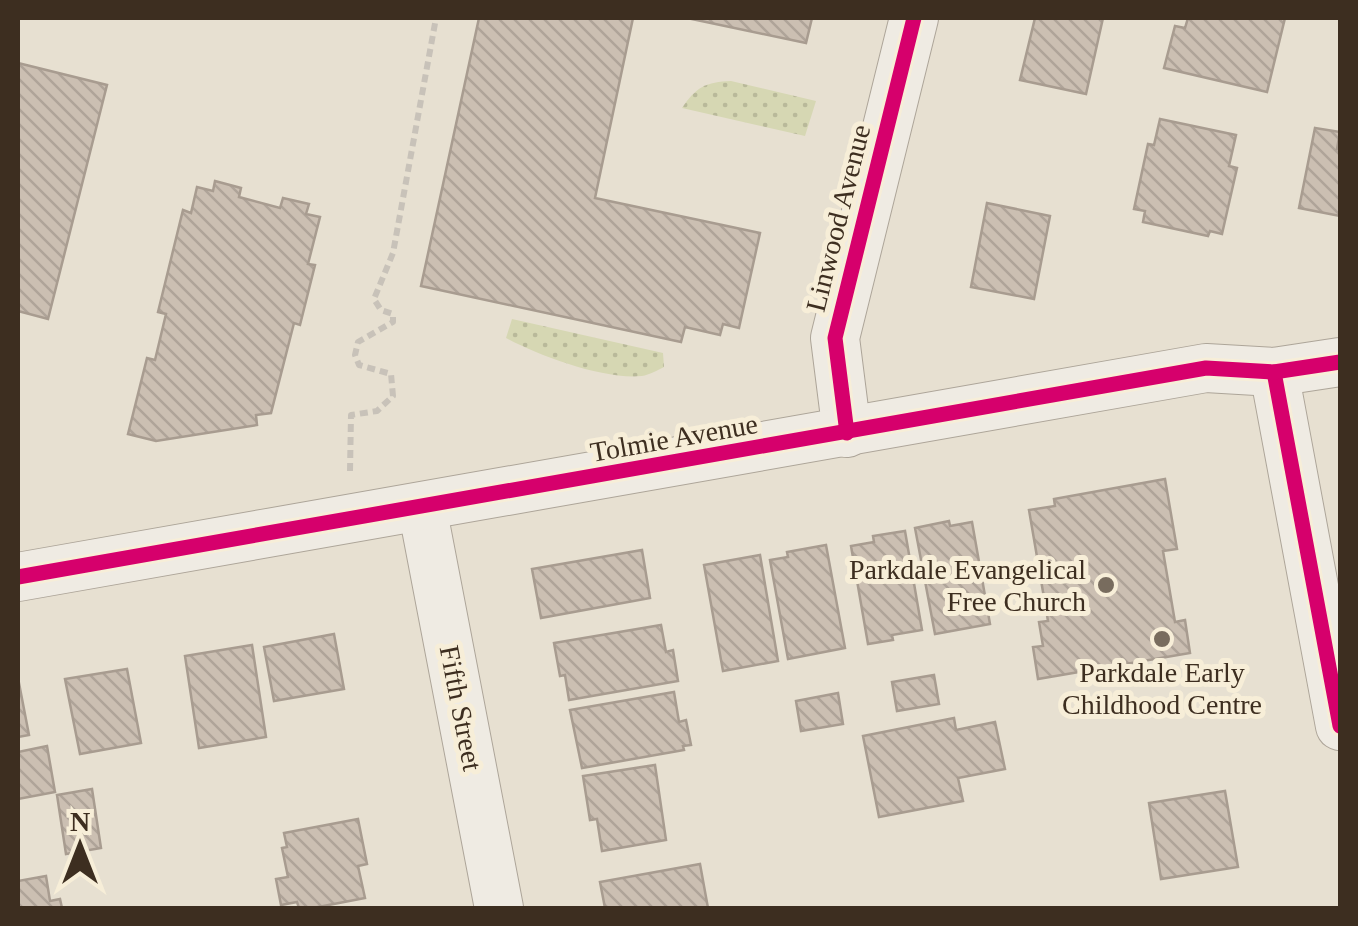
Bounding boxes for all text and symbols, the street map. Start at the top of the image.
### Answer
street label: Linwood Avenue [800,121,876,315]
street label: Tolmie Avenue [588,408,760,468]
place label: Parkdale Evangelical Free Church [849,554,1086,617]
marker: Parkdale Evangelical Free Church [1095,574,1117,596]
marker: Parkdale Early Childhood Centre [1151,628,1173,650]
street label: Fifth Street [434,643,488,773]
place label: Parkdale Early Childhood Centre [1062,657,1262,720]
north arrow [30,796,130,896]
text: N [70,806,90,837]

